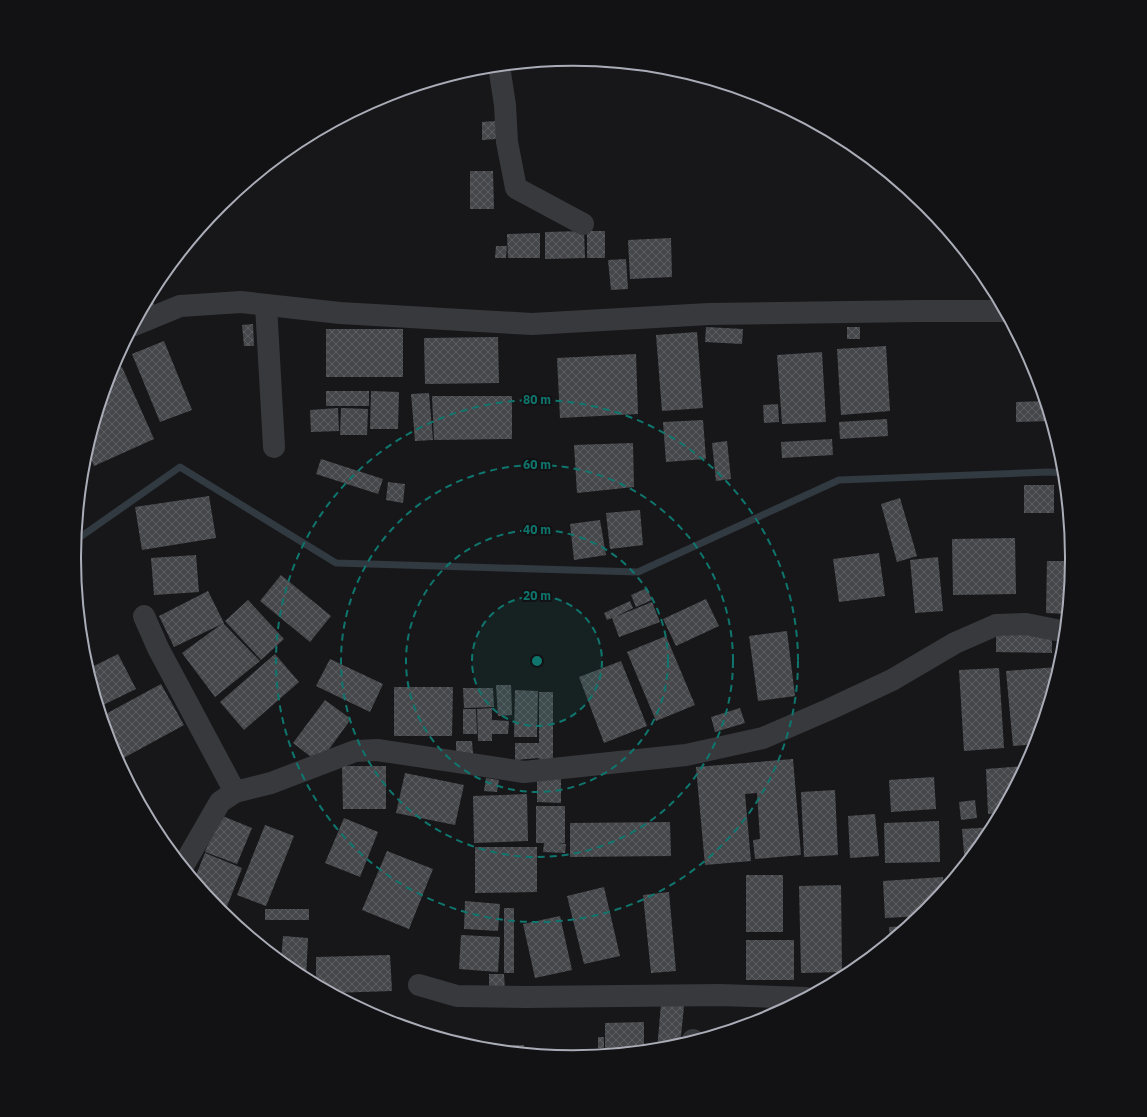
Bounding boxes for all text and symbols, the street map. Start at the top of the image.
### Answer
text: 80 m [523,392,551,407]
text: 60 m [523,457,551,472]
text: 40 m [523,522,551,537]
text: 20 m [523,588,551,603]
centre of rings [530,654,544,668]

